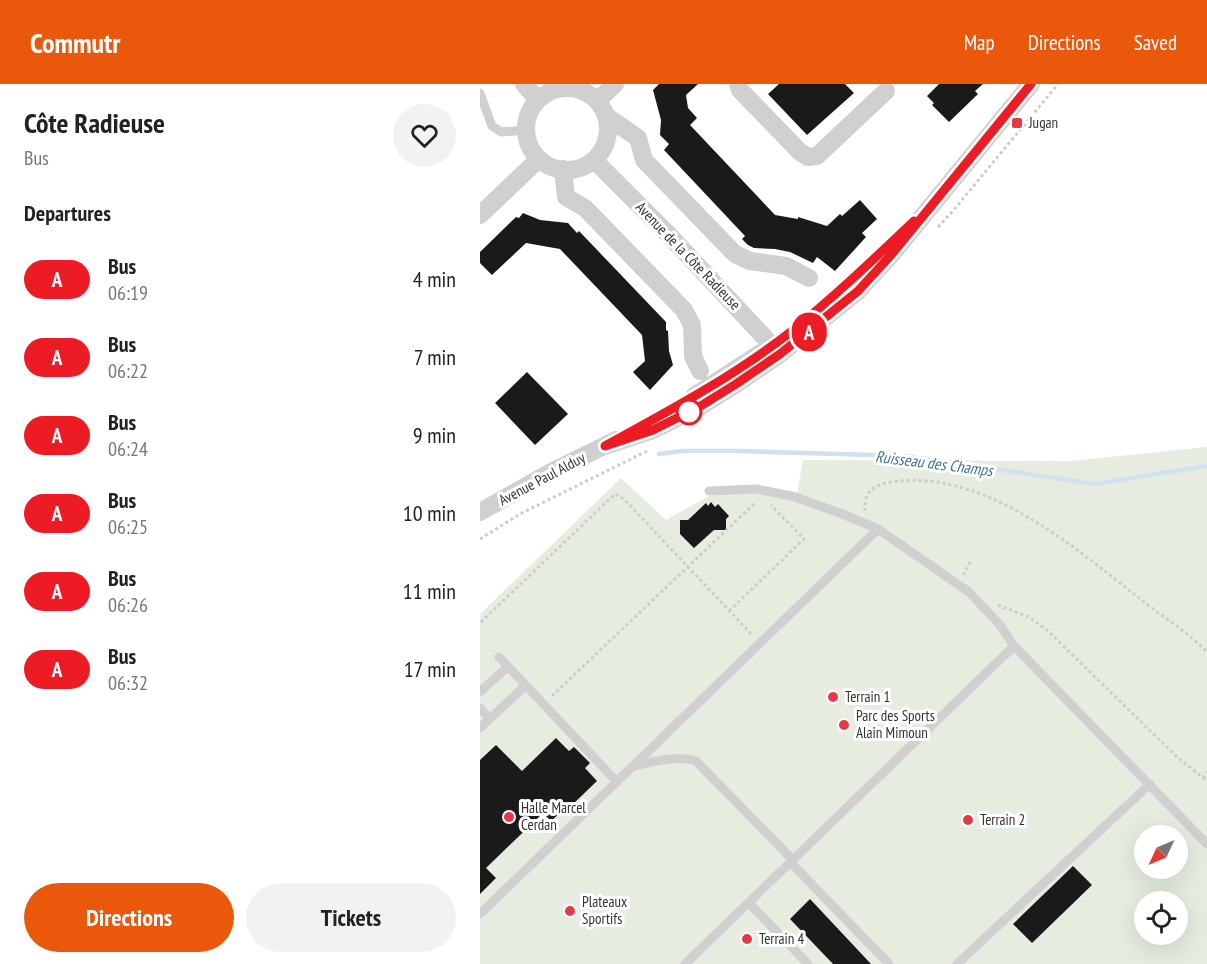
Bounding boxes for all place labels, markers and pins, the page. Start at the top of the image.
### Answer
place label: Jugan [1028,113,1058,132]
marker: Jugan [1010,116,1024,130]
unlabelled marker [676,399,702,425]
place label: Terrain 1 [845,687,890,706]
marker: Terrain 1 [826,690,840,704]
place label: Parc des Sports Alain Mimoun [856,706,935,742]
marker: Parc des Sports Alain Mimoun [837,718,851,732]
place label: Halle Marcel Cerdan [521,798,586,834]
marker: Halle Marcel Cerdan [502,810,516,824]
place label: Terrain 2 [980,810,1025,829]
marker: Terrain 2 [961,813,975,827]
place label: Plateaux Sportifs [582,892,627,928]
marker: Plateaux Sportifs [563,904,577,918]
place label: Terrain 4 [759,929,805,948]
marker: Terrain 4 [740,932,754,946]

